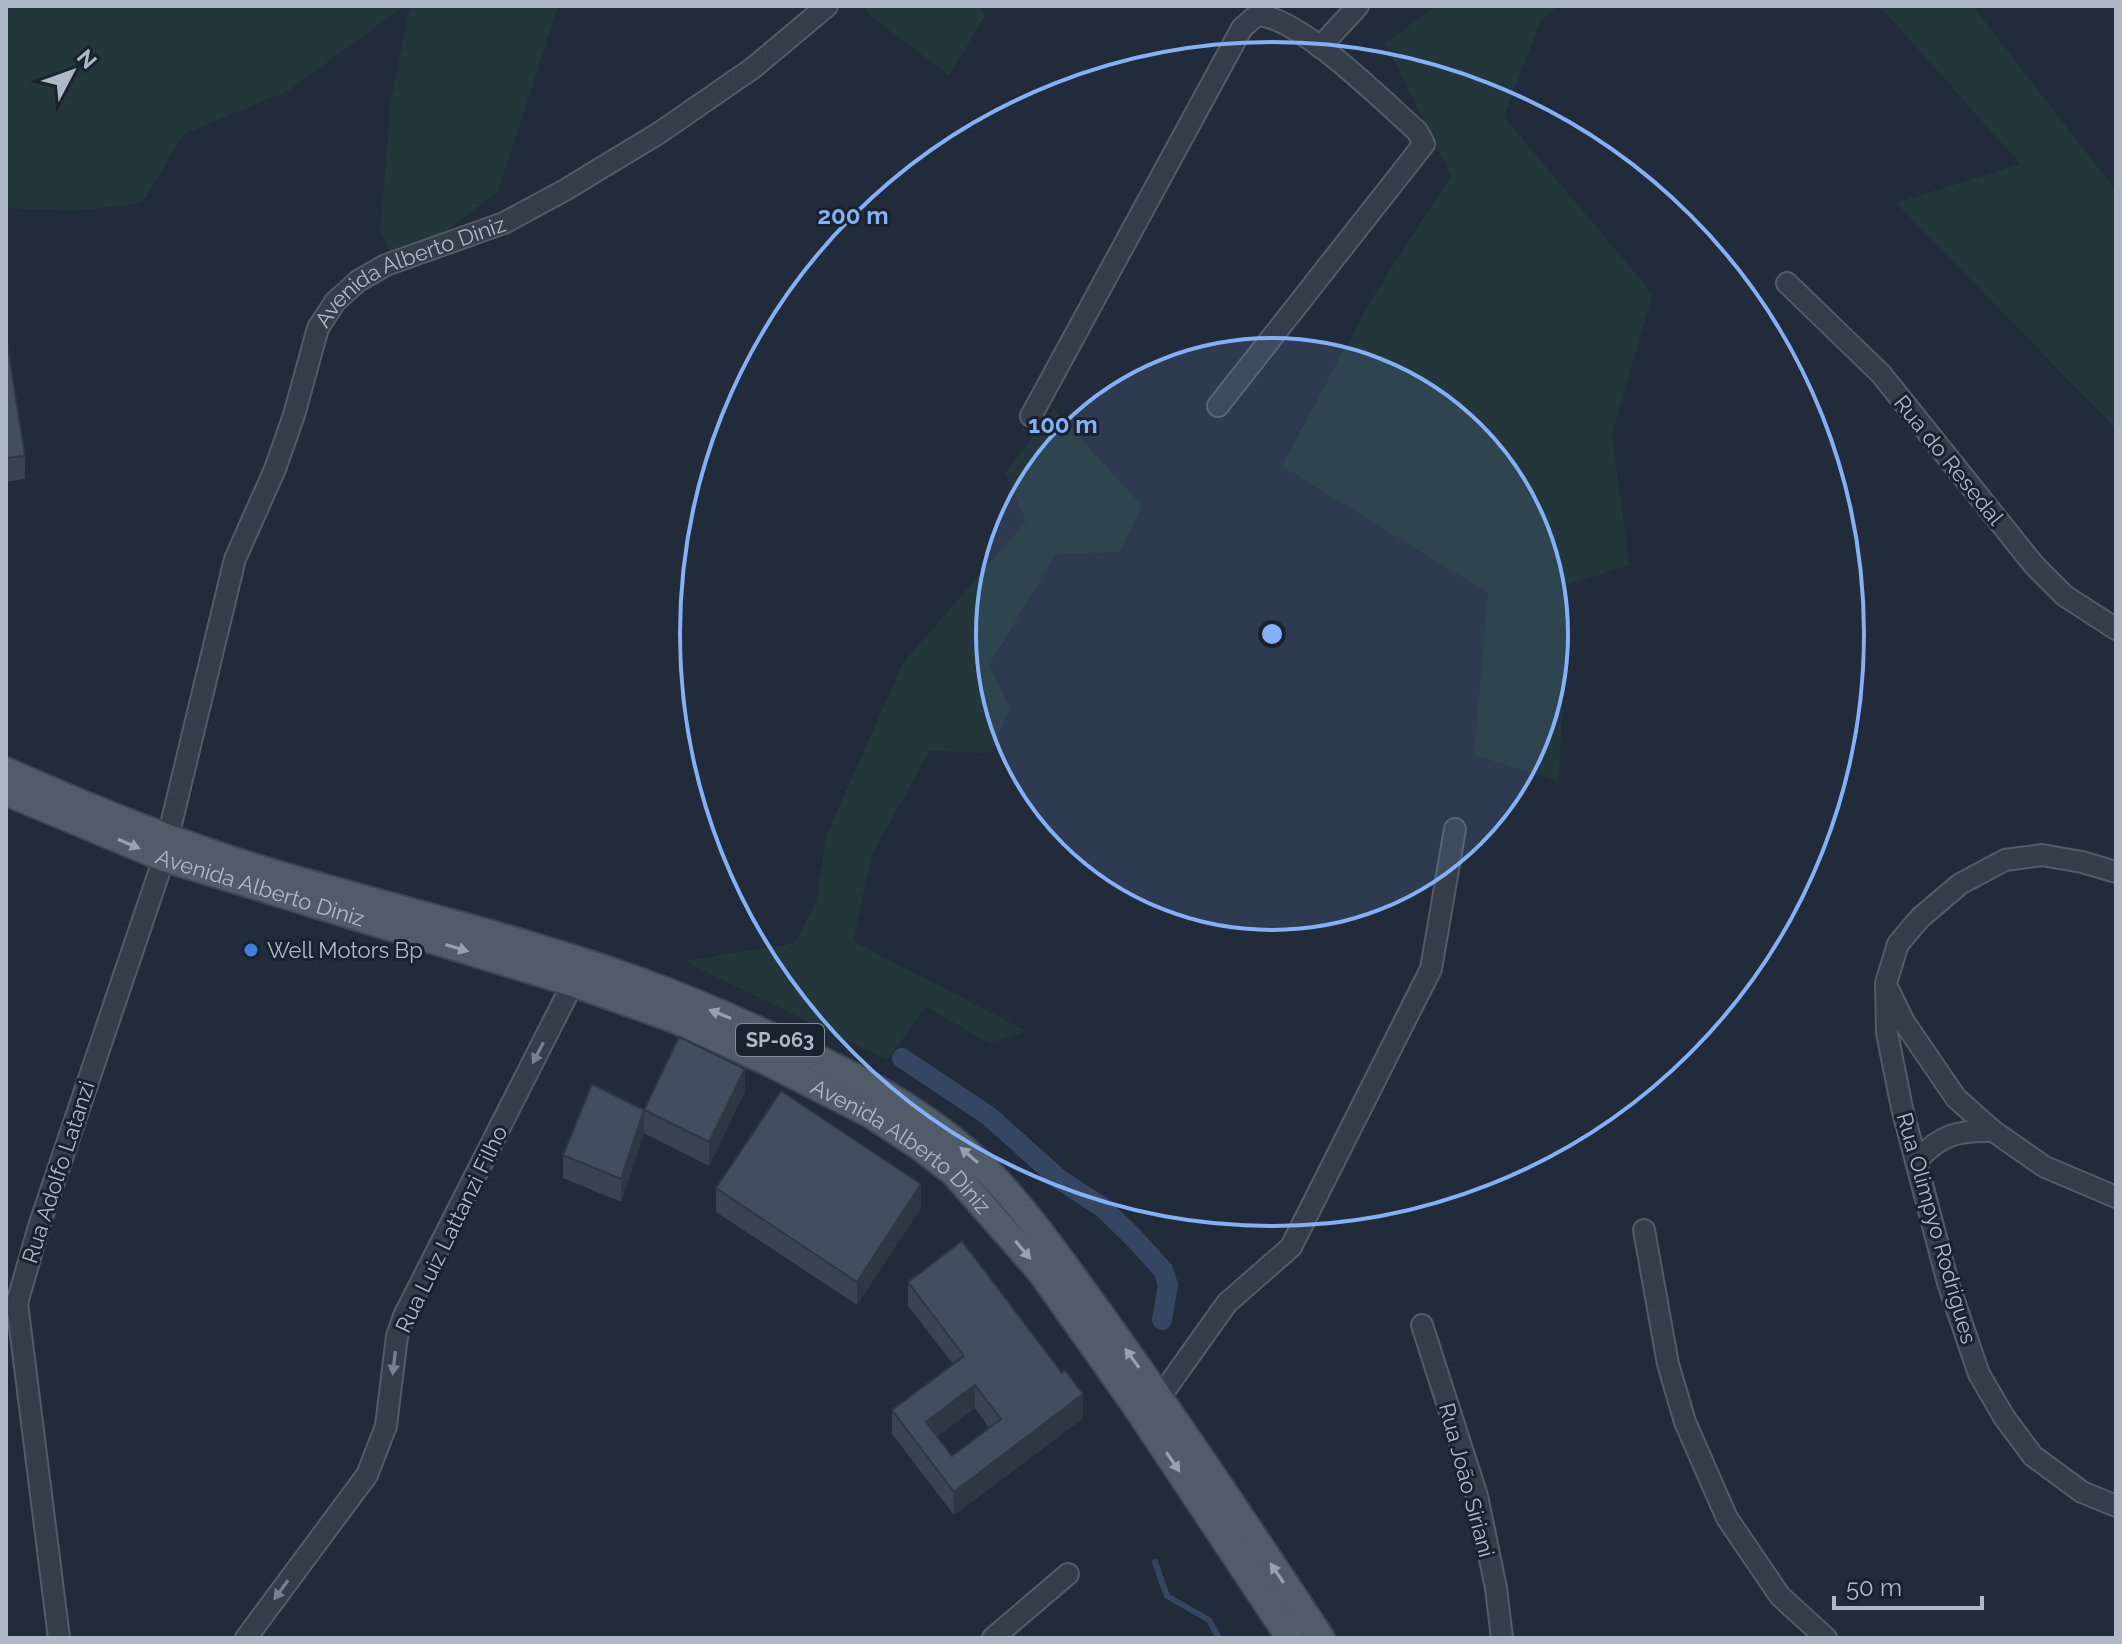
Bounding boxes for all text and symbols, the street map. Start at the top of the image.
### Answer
north arrow [32,32,112,112]
text: N [72,44,102,74]
text: 200 m [817,201,889,230]
street label: Avenida Alberto Diniz [309,210,509,332]
street label: Rua do Resedal [1889,390,2009,530]
text: 100 m [1028,410,1098,439]
centre of rings [1258,620,1286,648]
one-way arrow [118,837,141,850]
street label: Avenida Alberto Diniz [152,843,368,932]
place label: Well Motors Bp [267,937,423,963]
marker: Well Motors Bp [242,941,260,959]
one-way arrow [446,942,470,955]
one-way arrow [708,1007,732,1020]
road number: SP-063 [736,1024,824,1056]
one-way arrow [531,1041,545,1064]
street label: Avenida Alberto Diniz [807,1073,997,1219]
street label: Rua Adolfo Latanzi [16,1078,100,1266]
street label: Rua Olimpyo Rodrigues [1892,1109,1982,1347]
street label: Rua Luiz Lattanzi Filho [390,1121,512,1337]
one-way arrow [960,1147,980,1164]
one-way arrow [1014,1240,1031,1260]
one-way arrow [1124,1347,1140,1368]
one-way arrow [387,1351,400,1376]
street label: Rua João Siriani [1434,1400,1500,1560]
one-way arrow [1165,1451,1180,1472]
scale bar [1834,1560,1982,1610]
one-way arrow [1271,1562,1285,1584]
text: 50 m [1846,1573,1902,1602]
one-way arrow [274,1580,289,1601]

